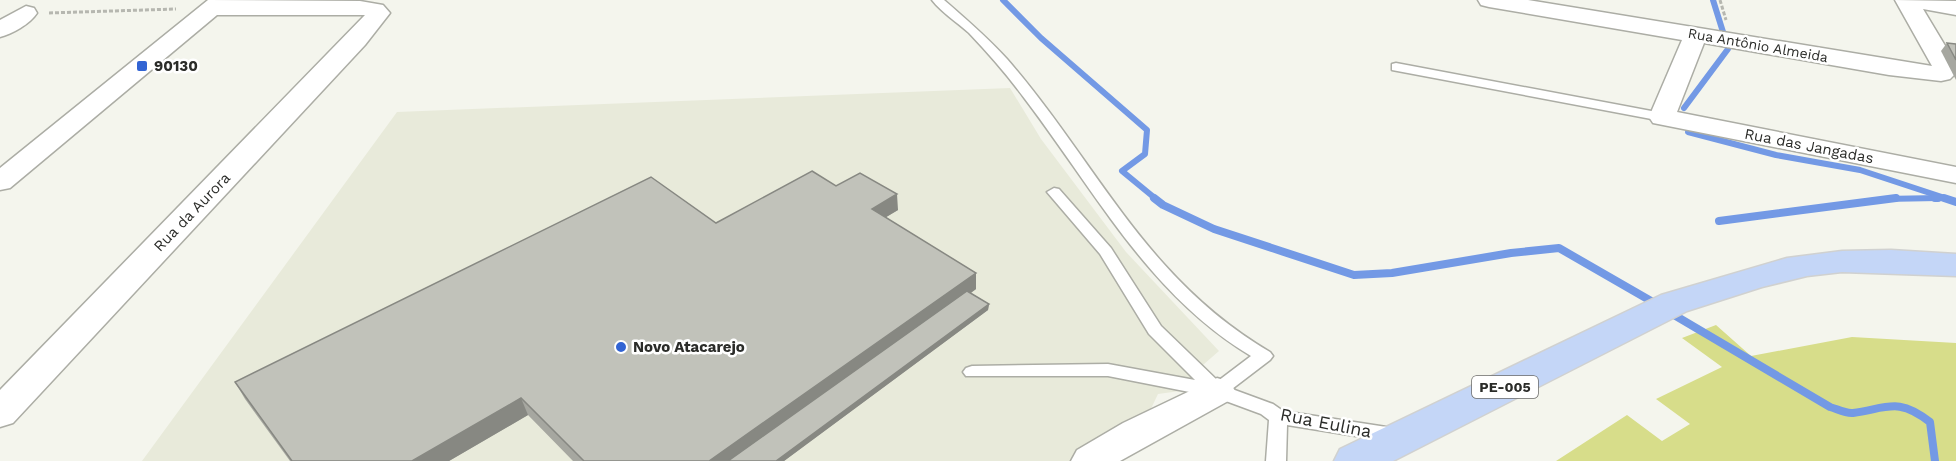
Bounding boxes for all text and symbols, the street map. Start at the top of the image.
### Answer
street label: Rua Antônio Almeida [1687,25,1829,65]
place label: 90130 [154,57,198,75]
marker: 90130 [135,59,149,73]
street label: Rua das Jangadas [1743,125,1875,167]
street label: Rua da Aurora [150,168,234,255]
place label: Novo Atacarejo [633,338,745,356]
marker: Novo Atacarejo [614,340,628,354]
road number: PE-005 [1472,376,1538,398]
street label: Rua Eulina [1279,403,1374,442]

